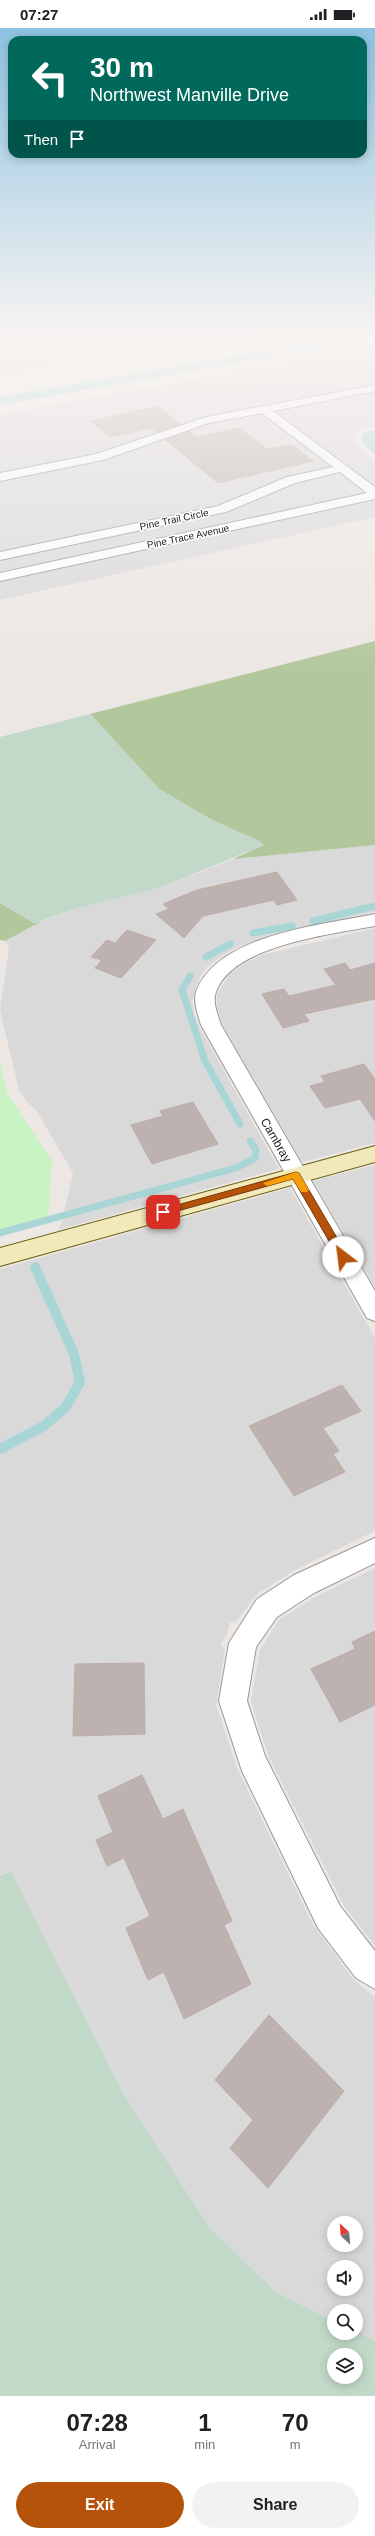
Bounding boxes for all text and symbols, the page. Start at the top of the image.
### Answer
text: 07:27 [20,6,58,23]
icon: left [24,52,76,104]
text: 30 m [90,52,154,83]
text: Northwest Manville Drive [90,85,289,105]
icon: arrive [66,128,88,150]
text: Then [24,131,58,148]
street label: Pine Trail Circle [139,507,210,532]
street label: Pine Trace Avenue [146,522,231,551]
street label: Cambray [258,1115,294,1165]
pin [146,1195,180,1229]
icon: arrive [152,1201,174,1223]
position arrow [322,1236,364,1278]
north arrow [327,2216,363,2252]
map controls [327,2216,363,2384]
button: sound [327,2260,363,2296]
button: search [327,2304,363,2340]
button: layers [327,2348,363,2384]
text: 07:28 [66,2409,128,2436]
text: 1 [198,2409,212,2436]
text: 70 [282,2409,309,2436]
text: Arrival [79,2437,116,2452]
text: min [194,2437,215,2452]
text: m [290,2437,301,2452]
button: Exit [16,2482,184,2528]
button: Share [192,2482,359,2528]

